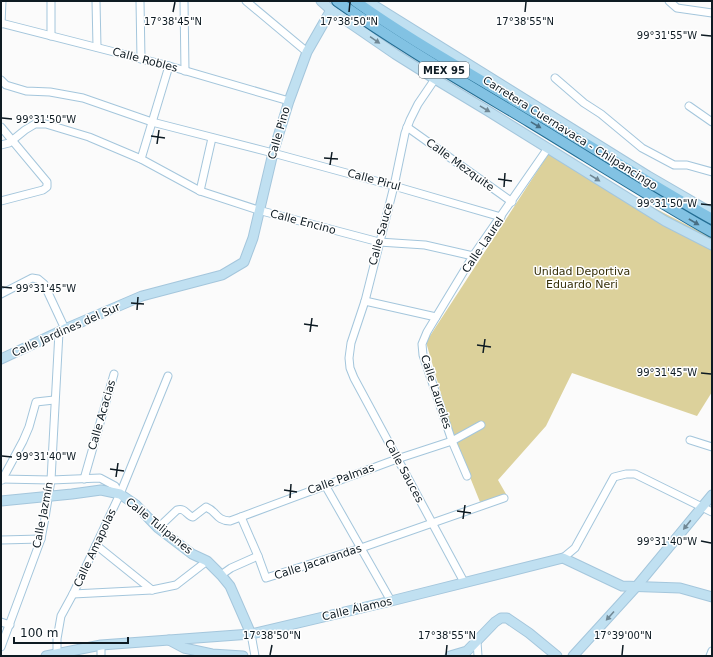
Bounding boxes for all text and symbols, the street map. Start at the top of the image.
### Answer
text: 17°38'45"N [144,16,202,27]
text: 17°38'50"N [320,16,378,27]
text: 17°38'55"N [496,16,554,27]
text: 99°31'55"W [637,30,697,41]
one-way arrow [370,36,380,44]
street label: Calle Robles [111,45,179,75]
road number: MEX 95 [419,62,469,78]
street label: Carretera Cuernavaca - Chilpancingo [480,74,660,193]
street label: Calle Pino [265,105,293,161]
one-way arrow [480,105,490,113]
text: 99°31'50"W [16,114,76,125]
one-way arrow [530,122,542,129]
street label: Calle Mezquite [423,136,497,194]
street label: Calle Pirul [346,167,402,193]
one-way arrow [590,174,601,181]
text: 99°31'50"W [637,198,697,209]
street label: Calle Sauce [366,201,396,267]
street label: Calle Encino [269,207,338,237]
street label: Calle Laurel [460,215,506,275]
one-way arrow [688,219,700,226]
park label: Unidad Deportiva Eduardo Neri [534,265,630,291]
text: 99°31'45"W [16,283,76,294]
street label: Calle Jardines del Sur [10,300,122,360]
street label: Calle Laureles [418,353,454,431]
text: 99°31'45"W [637,367,697,378]
street label: Calle Acacias [86,378,118,452]
street label: Calle Sauces [382,437,426,505]
text: 99°31'40"W [16,451,76,462]
street label: Calle Palmas [306,461,376,497]
street label: Calle Jazmín [30,481,56,549]
street label: Calle Tulipanes [123,495,195,557]
street label: Calle Amapolas [71,506,119,589]
one-way arrow [683,520,692,531]
text: 99°31'40"W [637,536,697,547]
street label: Calle Jacarandas [273,542,364,582]
street label: Calle Álamos [321,595,393,623]
one-way arrow [605,611,615,621]
scale bar [14,619,128,645]
text: 100 m [20,626,58,640]
text: 17°38'50"N [243,630,301,641]
text: 17°38'55"N [418,630,476,641]
text: 17°39'00"N [594,630,652,641]

